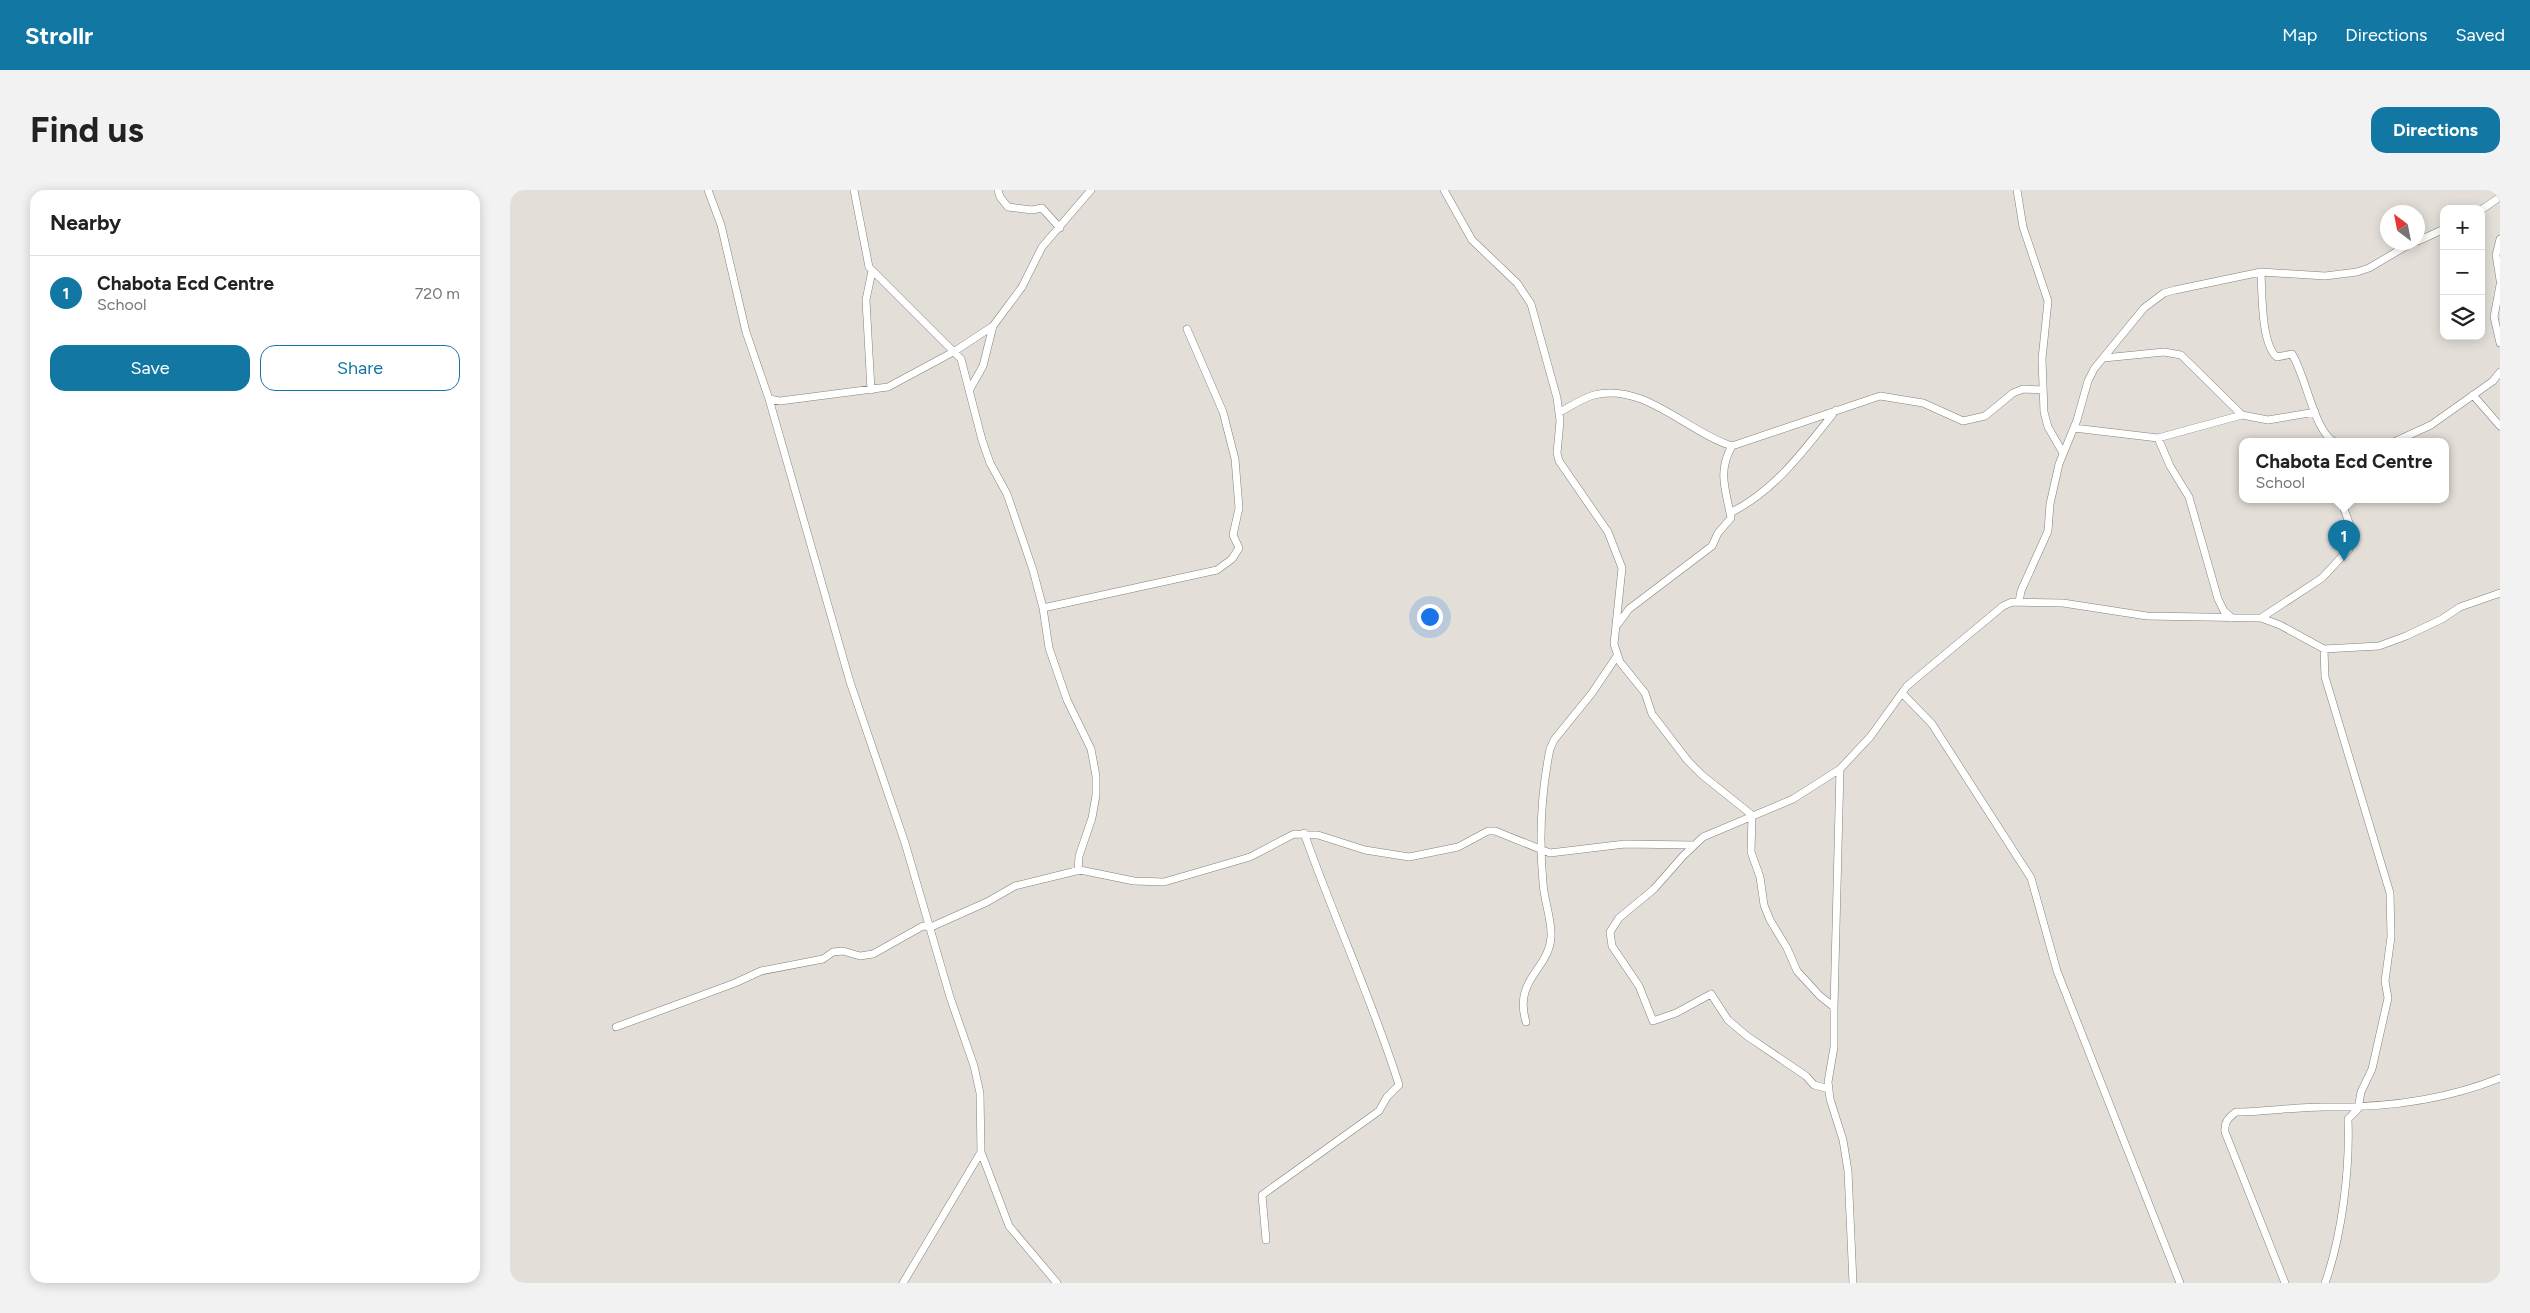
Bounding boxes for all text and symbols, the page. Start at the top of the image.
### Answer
text: Strollr [25,21,93,50]
text: Map [2282,24,2317,46]
text: Directions [2345,24,2427,46]
text: Saved [2455,24,2505,46]
button: Directions [2371,107,2500,153]
text: Find us [30,109,144,151]
north arrow [2380,205,2425,250]
map controls [2440,205,2485,340]
button: + [2440,205,2485,250]
text: Nearby [50,210,121,235]
button: − [2440,250,2485,295]
text: Chabota Ecd Centre [97,272,274,295]
text: 1 [63,284,69,303]
text: 720 m [415,284,460,303]
text: School [97,295,147,314]
button: layers [2440,295,2485,340]
button: Save [50,345,250,391]
button: Share [260,345,460,391]
popup [2239,438,2449,503]
text: Chabota Ecd Centre [2255,450,2433,473]
text: School [2255,473,2305,492]
pin: 1 [2328,520,2360,561]
your location [1417,604,1443,630]

